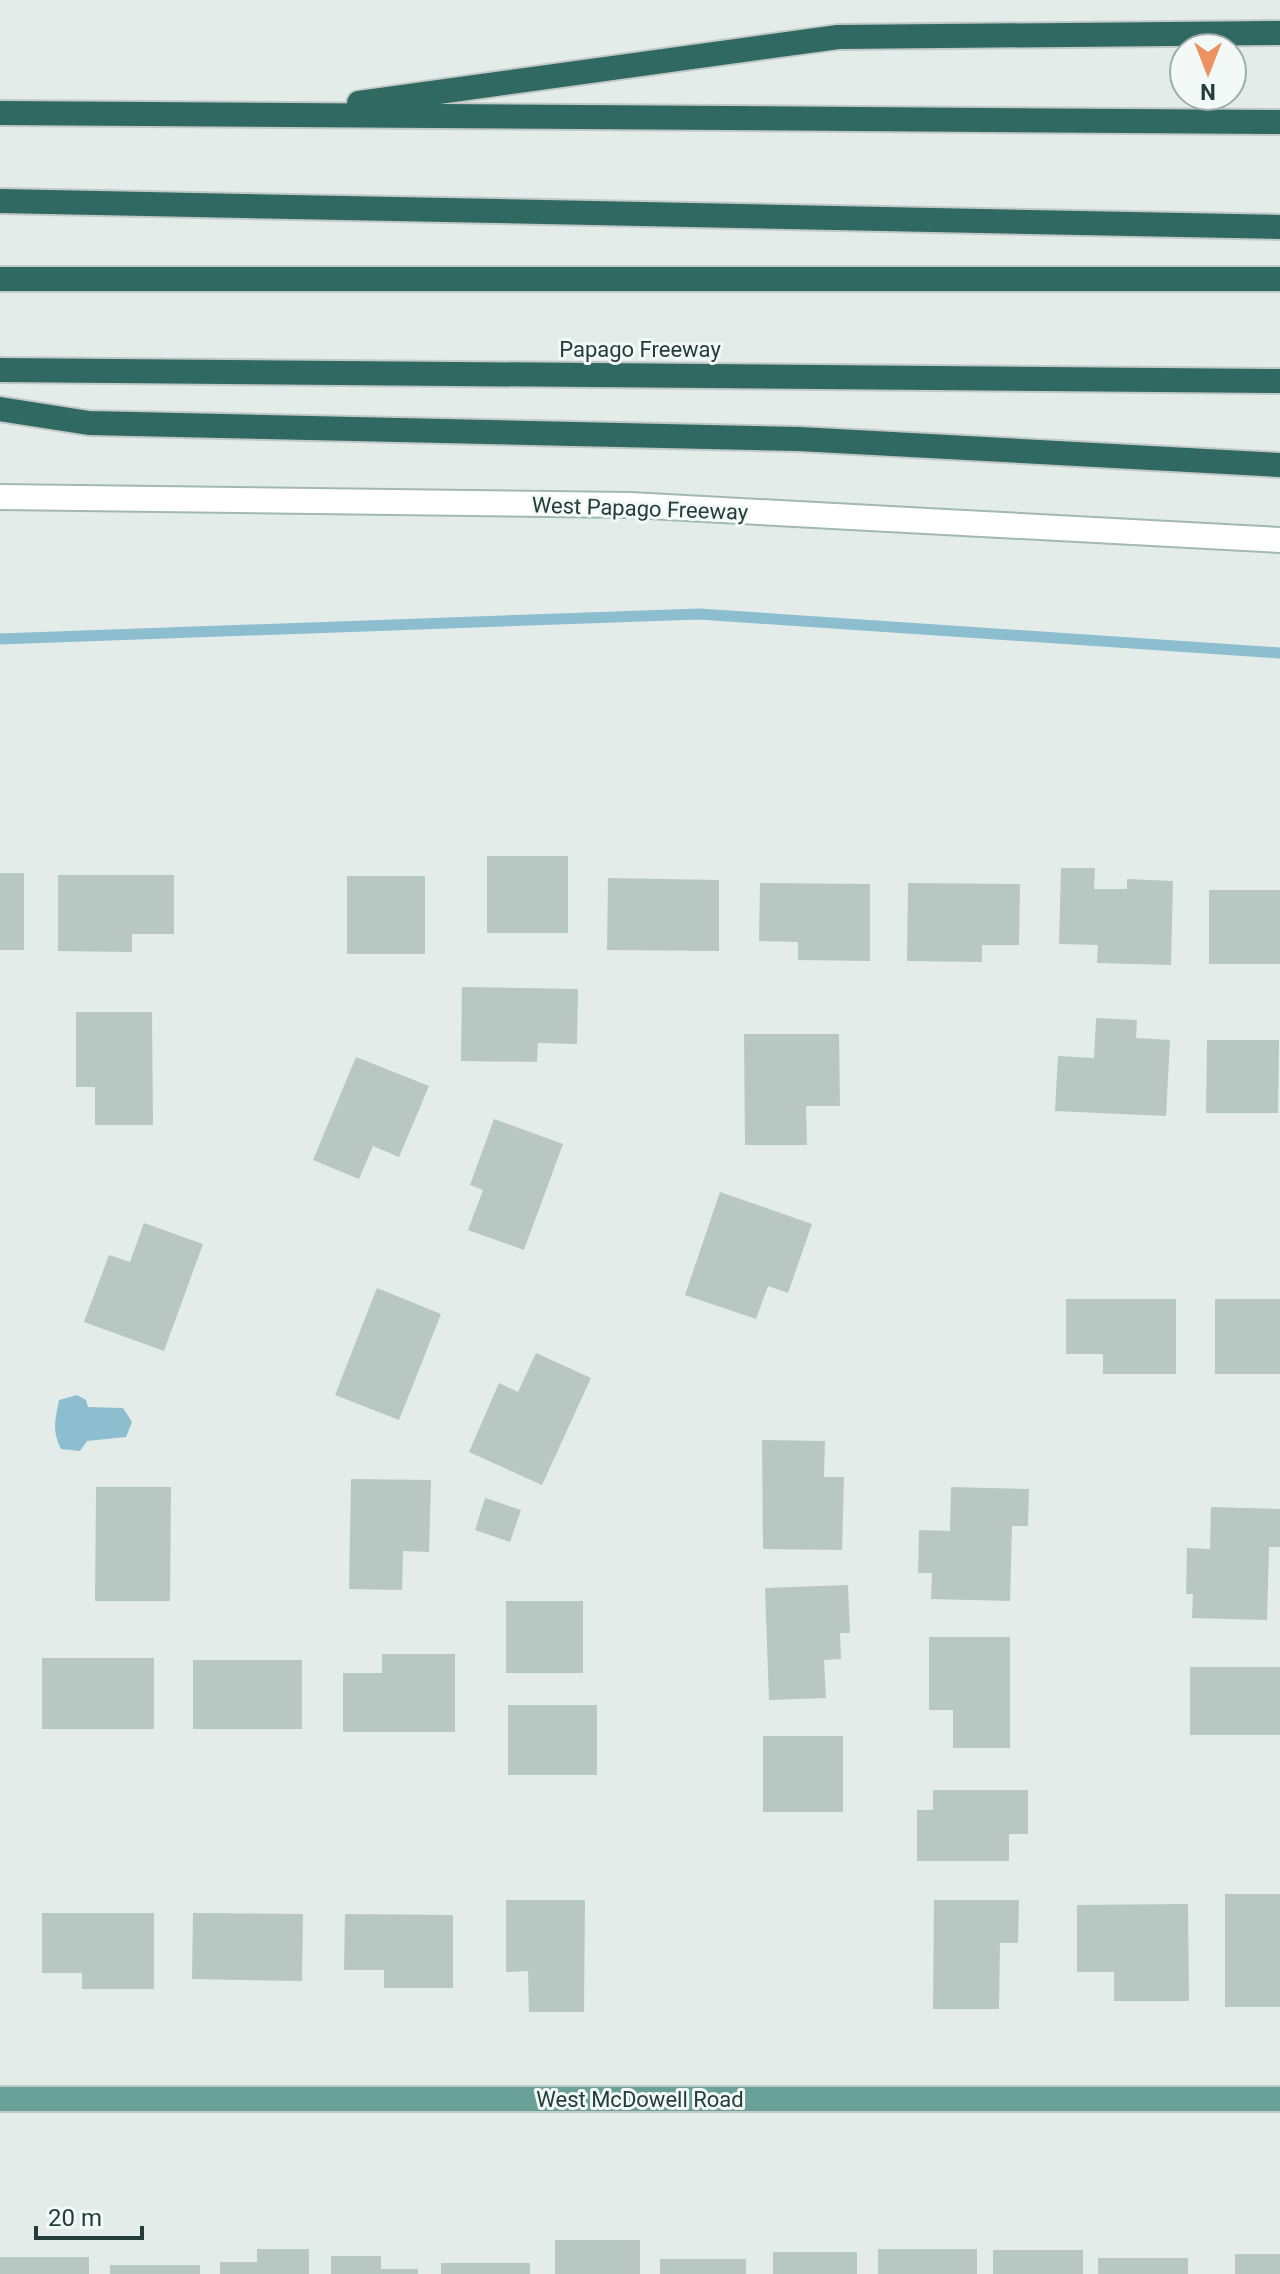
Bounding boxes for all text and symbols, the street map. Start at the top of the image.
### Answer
north arrow [1168,32,1248,112]
text: N [1200,79,1216,104]
street label: Papago Freeway [559,337,721,362]
street label: West Papago Freeway [531,492,749,525]
street label: West McDowell Road [536,2087,744,2112]
scale bar [36,2190,142,2240]
text: 20 m [48,2204,102,2232]

